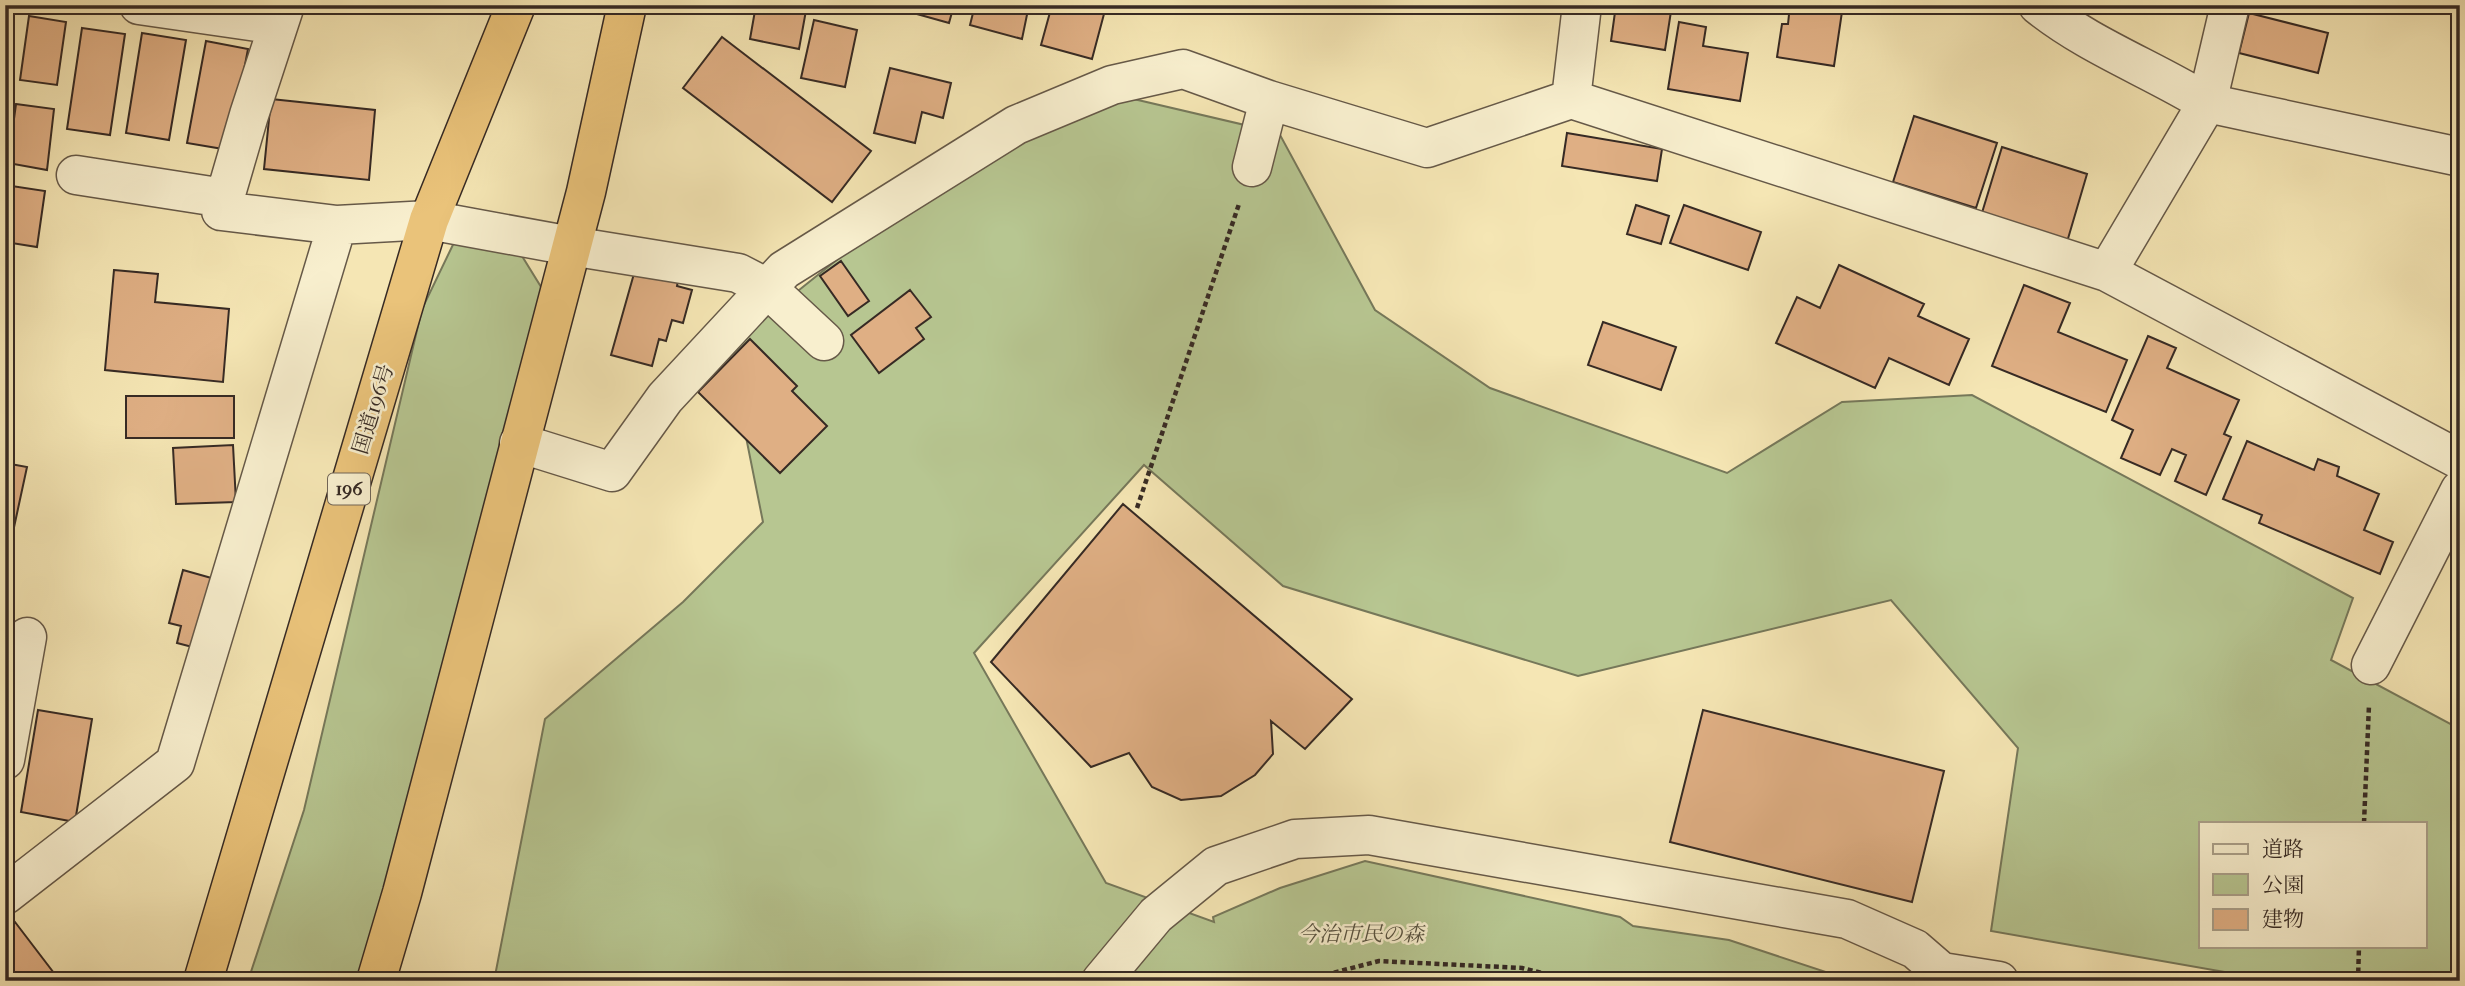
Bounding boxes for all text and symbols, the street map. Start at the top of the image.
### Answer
street label: 国道196号 [348,361,398,457]
road number: 196 [328,474,370,504]
legend [2199,822,2426,948]
text: 道路 [2262,837,2304,861]
text: 公園 [2262,873,2304,897]
text: 建物 [2262,907,2304,931]
park label: 今治市民の森 [1298,922,1426,946]

